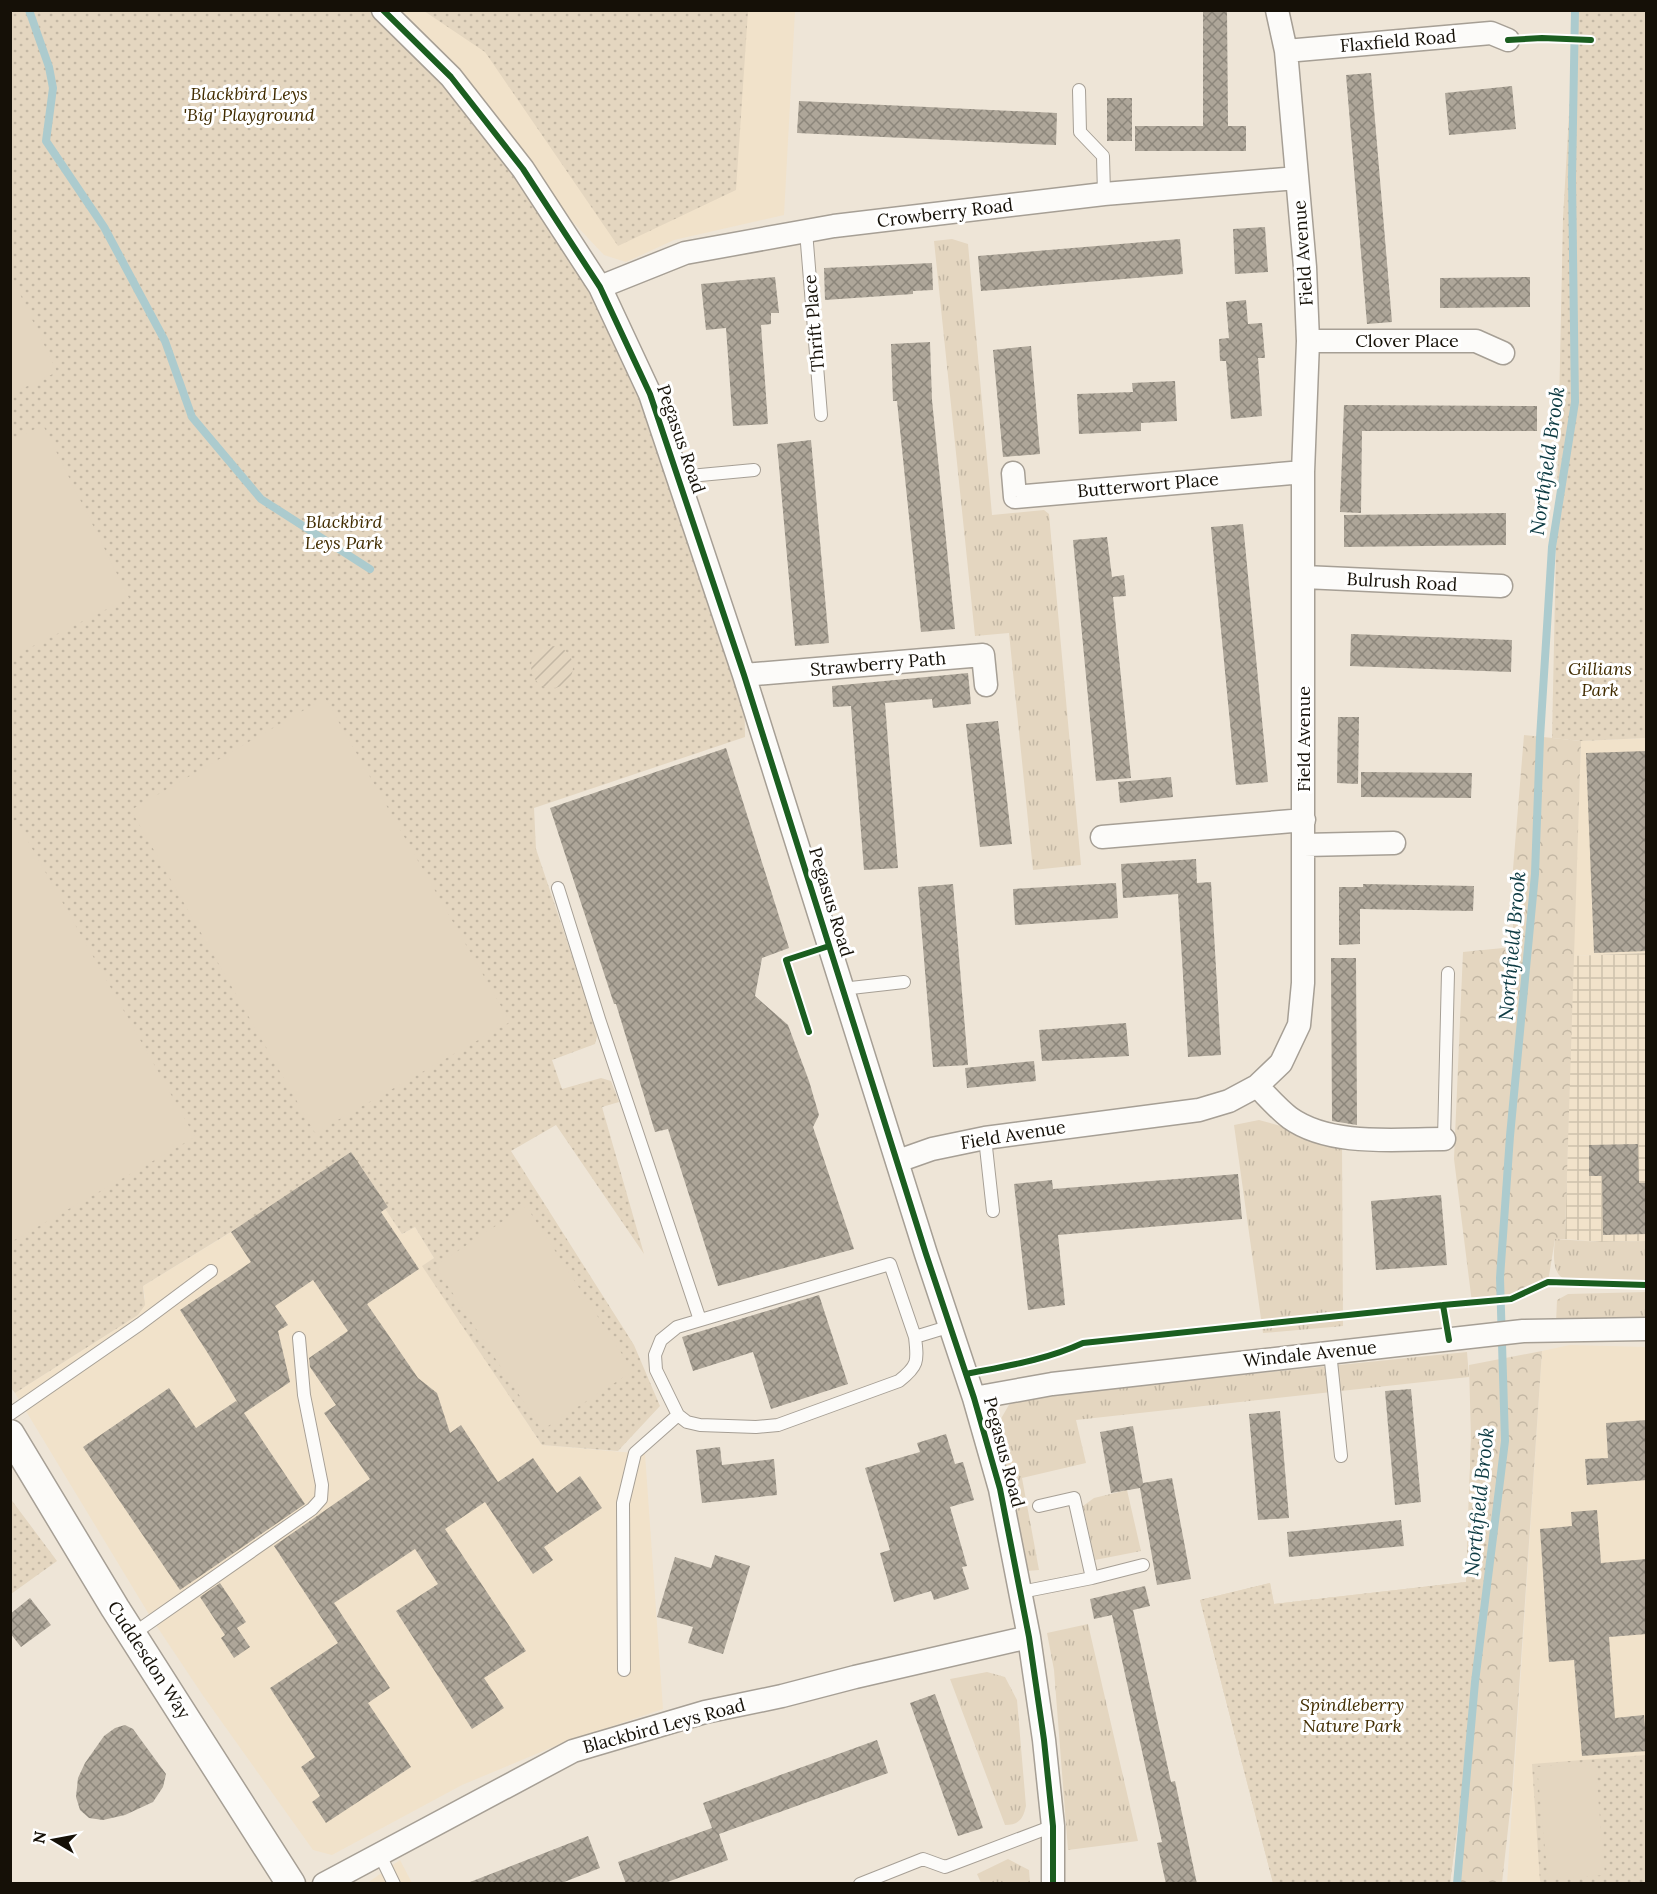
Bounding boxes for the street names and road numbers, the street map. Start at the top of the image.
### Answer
street label: Flaxfield Road [1339,24,1457,57]
street label: Crowberry Road [875,193,1015,232]
street label: Field Avenue [1287,199,1318,307]
street label: Thrift Place [798,273,829,373]
street label: Clover Place [1355,329,1459,352]
street label: Pegasus Road [652,381,711,497]
street label: Butterwort Place [1076,467,1220,502]
street label: Bulrush Road [1346,567,1458,596]
street label: Strawberry Path [809,646,947,681]
street label: Field Avenue [1292,686,1315,792]
street label: Pegasus Road [804,844,859,960]
street label: Field Avenue [959,1115,1067,1154]
street label: Windale Avenue [1242,1335,1378,1372]
street label: Pegasus Road [979,1394,1030,1510]
street label: Cuddesdon Way [103,1597,196,1723]
street label: Blackbird Leys Road [580,1693,748,1758]

